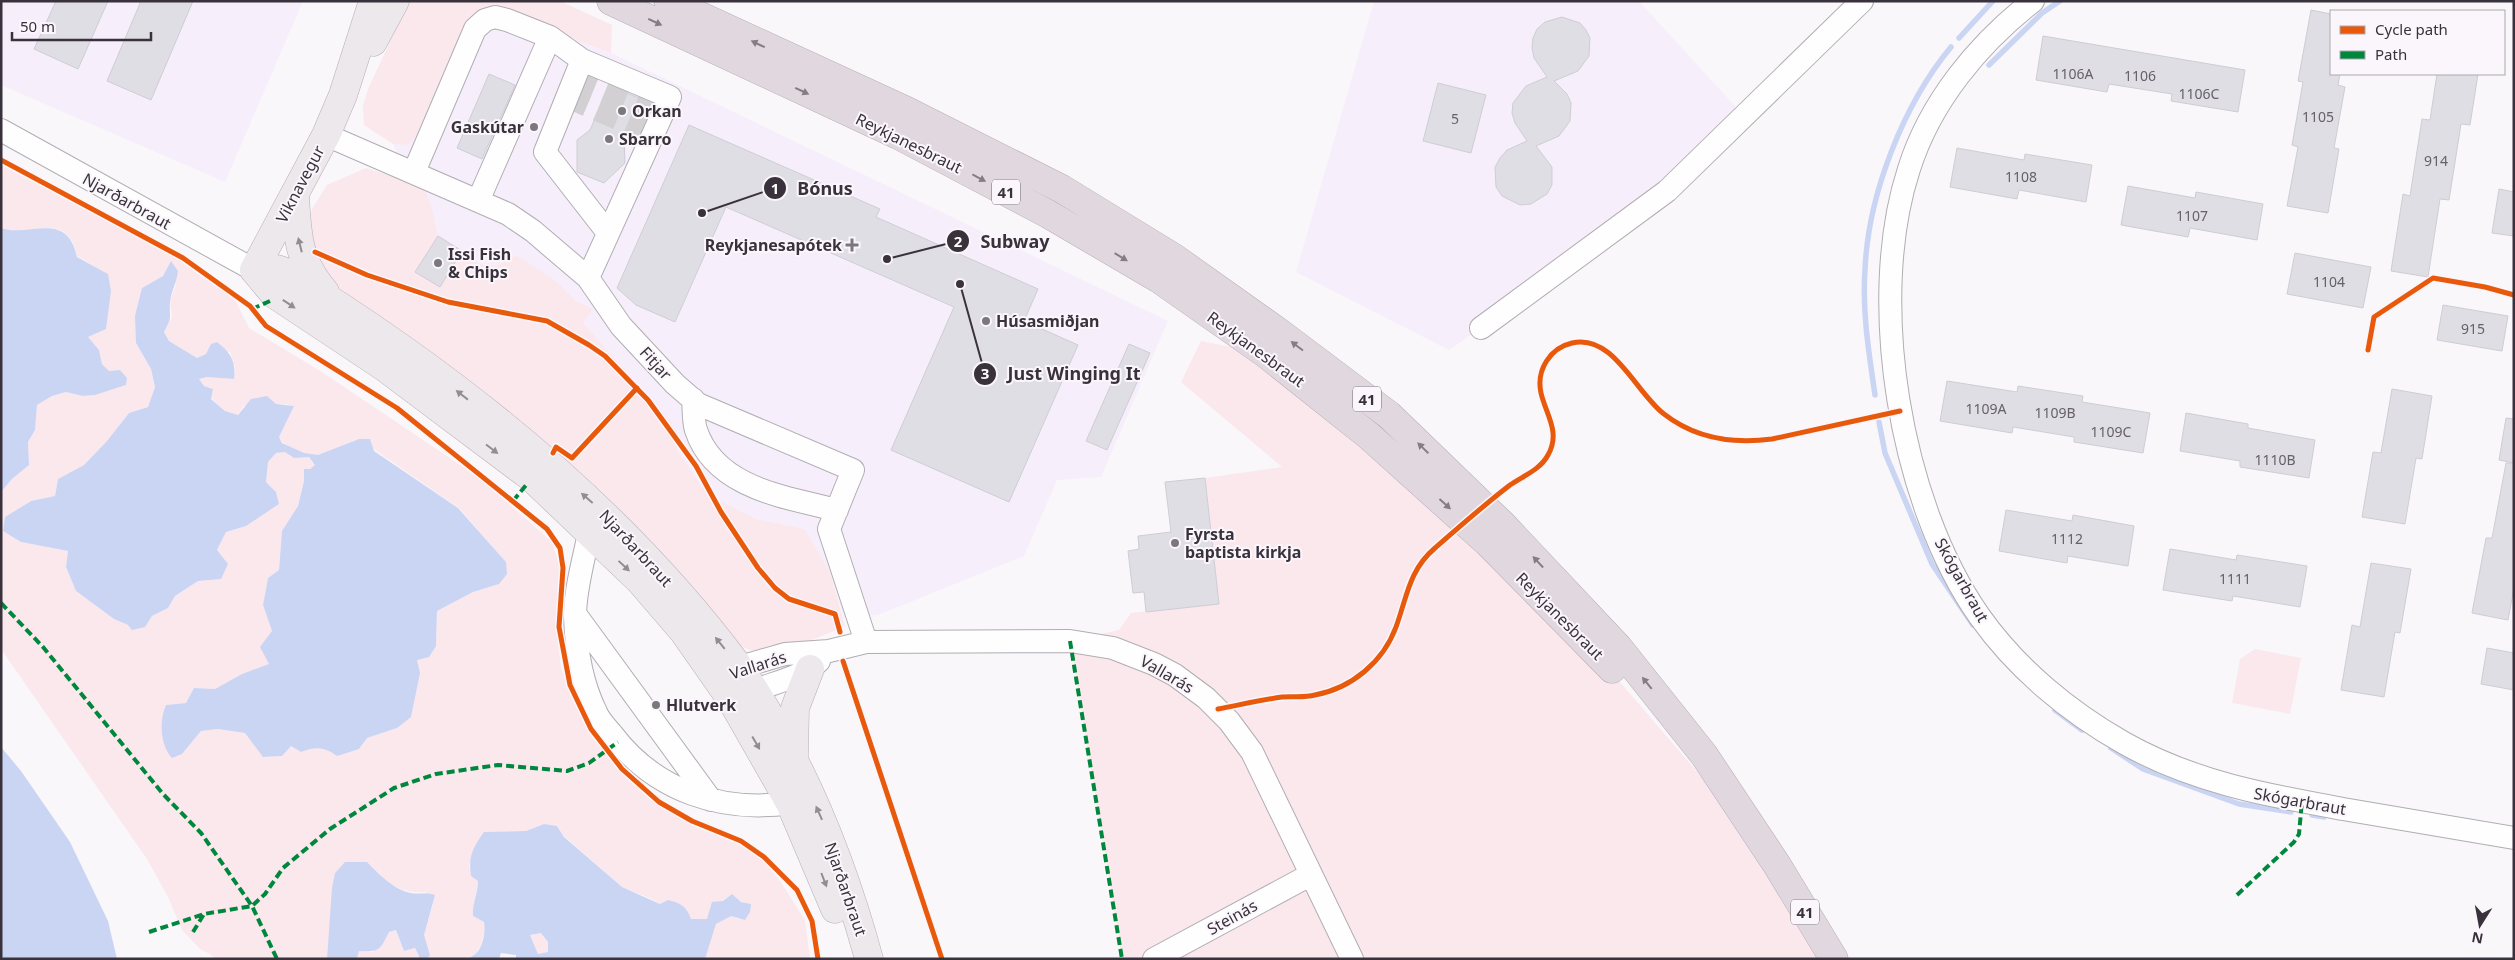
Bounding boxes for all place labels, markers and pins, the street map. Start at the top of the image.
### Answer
place label: Orkan [632,100,682,122]
marker: Orkan [616,105,628,117]
place label: Gaskútar [451,116,524,138]
marker: Gaskútar [528,121,540,133]
place label: Sbarro [619,128,672,150]
marker: Sbarro [603,133,615,145]
callout: Bónus [762,172,863,205]
callout: Subway [945,225,1059,258]
place label: Reykjanesapótek [705,234,842,256]
marker: Reykjanesapótek [846,239,858,251]
place label: Issi Fish & Chips [448,243,511,283]
marker: Issi Fish & Chips [432,257,444,269]
place label: Húsasmiðjan [996,310,1099,332]
marker: Húsasmiðjan [980,315,992,327]
callout: Just Winging It [972,357,1150,390]
place label: Fyrsta baptista kirkja [1185,523,1301,563]
marker: Fyrsta baptista kirkja [1169,537,1181,549]
place label: Hlutverk [666,694,736,716]
marker: Hlutverk [650,699,662,711]

